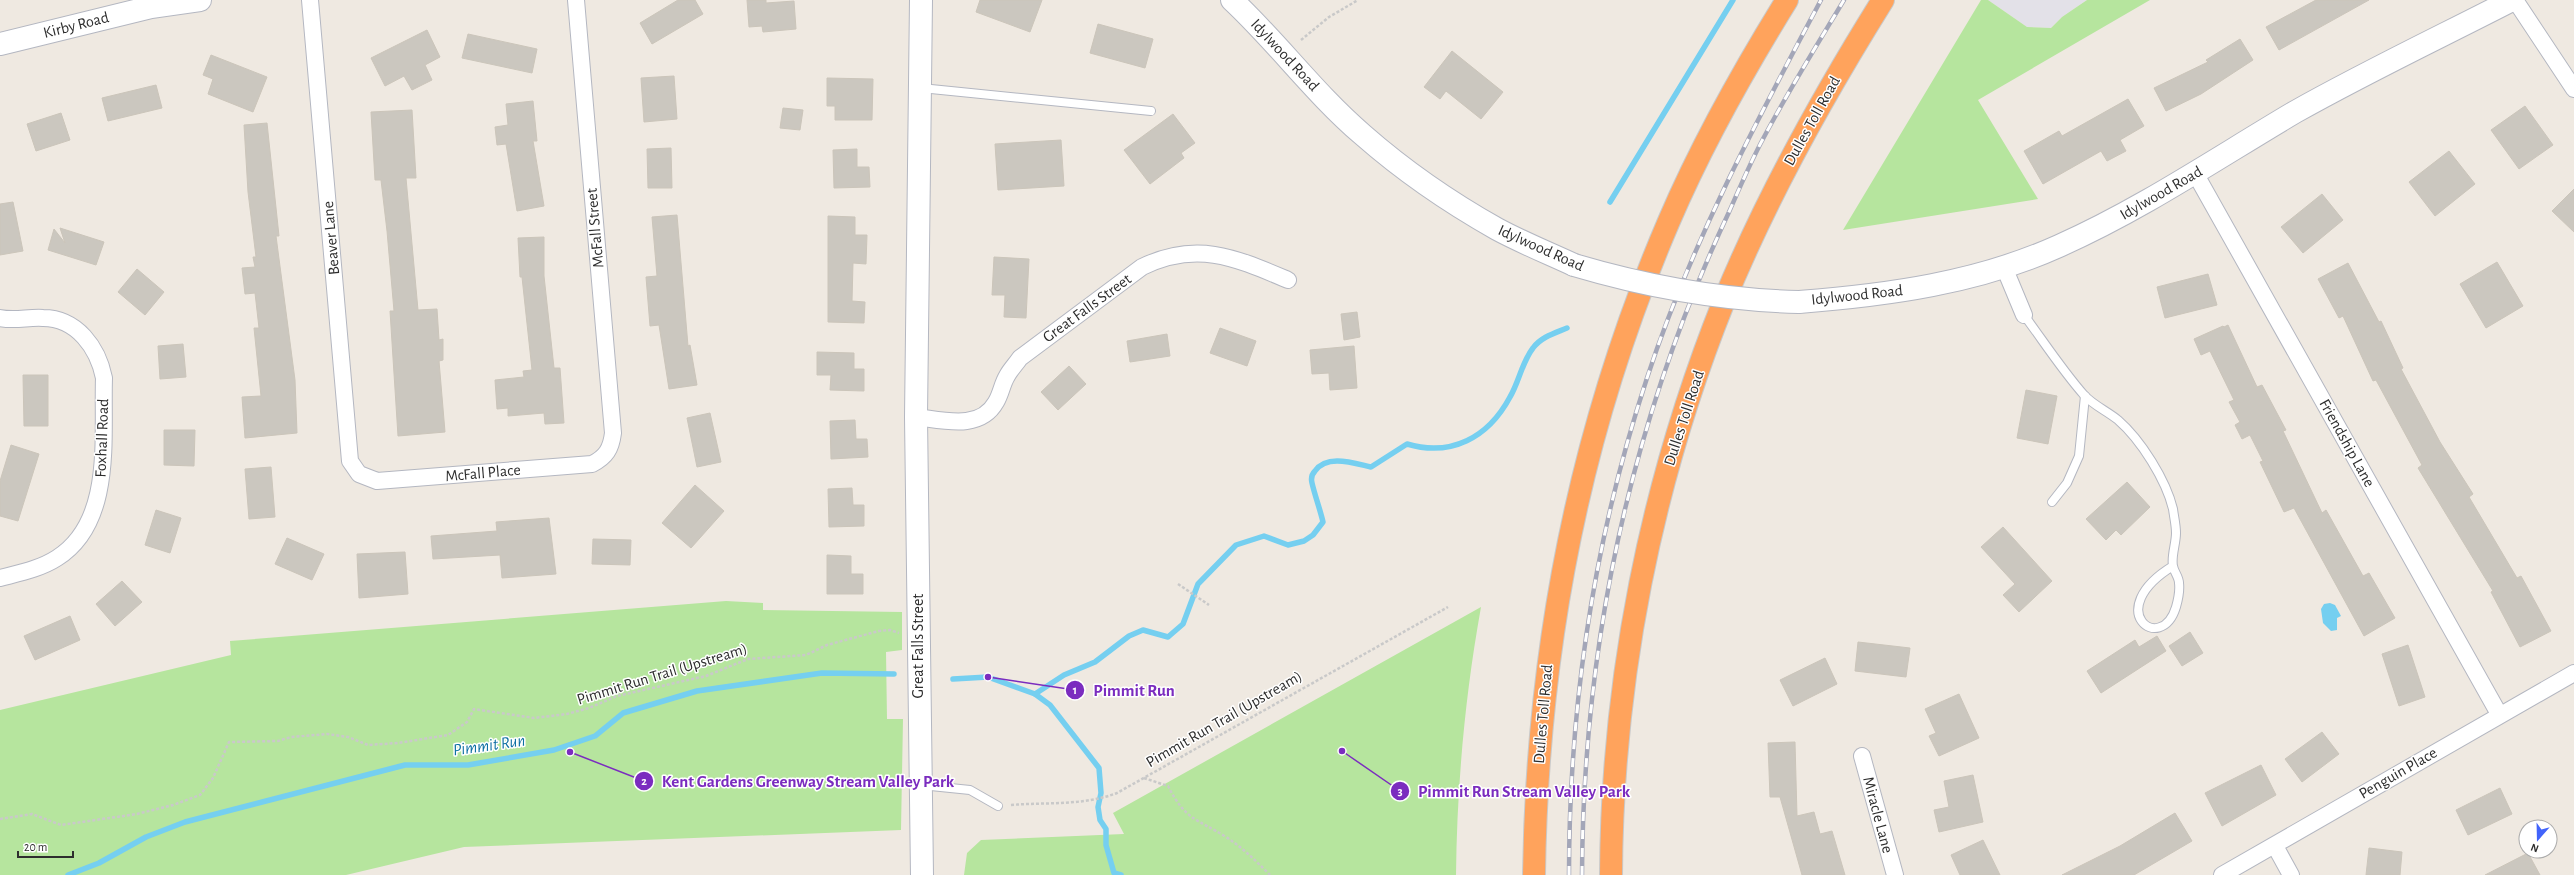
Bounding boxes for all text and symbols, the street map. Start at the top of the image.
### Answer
street label: Kirby Road [42,9,111,42]
street label: Idylwood Road [1247,16,1322,95]
street label: Dulles Toll Road [1781,74,1843,168]
street label: Idylwood Road [2117,163,2205,224]
street label: McFall Street [584,187,606,269]
street label: Beaver Lane [320,200,342,276]
street label: Idylwood Road [1495,222,1586,275]
street label: Great Falls Street [1040,271,1134,345]
street label: Idylwood Road [1810,282,1904,309]
street label: Dulles Toll Road [1661,368,1707,468]
street label: Friendship Lane [2316,396,2378,490]
street label: Foxhall Road [93,398,111,478]
street label: McFall Place [445,462,521,484]
street label: Great Falls Street [910,594,926,698]
street label: Pimmit Run Trail (Upstream) [575,640,749,708]
street label: Dulles Toll Road [1531,664,1555,764]
street label: Pimmit Run Trail (Upstream) [1143,668,1305,770]
callout: Pimmit Run [1065,675,1182,704]
text: Pimmit Run [1093,682,1175,699]
text: 1 [1073,684,1077,696]
water label: Pimmit Run [452,731,526,758]
street label: Penguin Place [2356,744,2440,802]
callout: Kent Gardens Greenway Stream Valley Park [634,767,963,796]
text: Kent Gardens Greenway Stream Valley Park [662,773,955,791]
text: 2 [641,775,647,787]
street label: Miracle Lane [1860,775,1896,855]
callout: Pimmit Run Stream Valley Park [1390,777,1638,806]
text: Pimmit Run Stream Valley Park [1418,783,1631,801]
text: 3 [1397,785,1403,797]
north arrow [2518,819,2558,859]
scale bar [18,833,73,859]
text: 20 m [24,841,47,853]
text: N [2529,841,2540,854]

